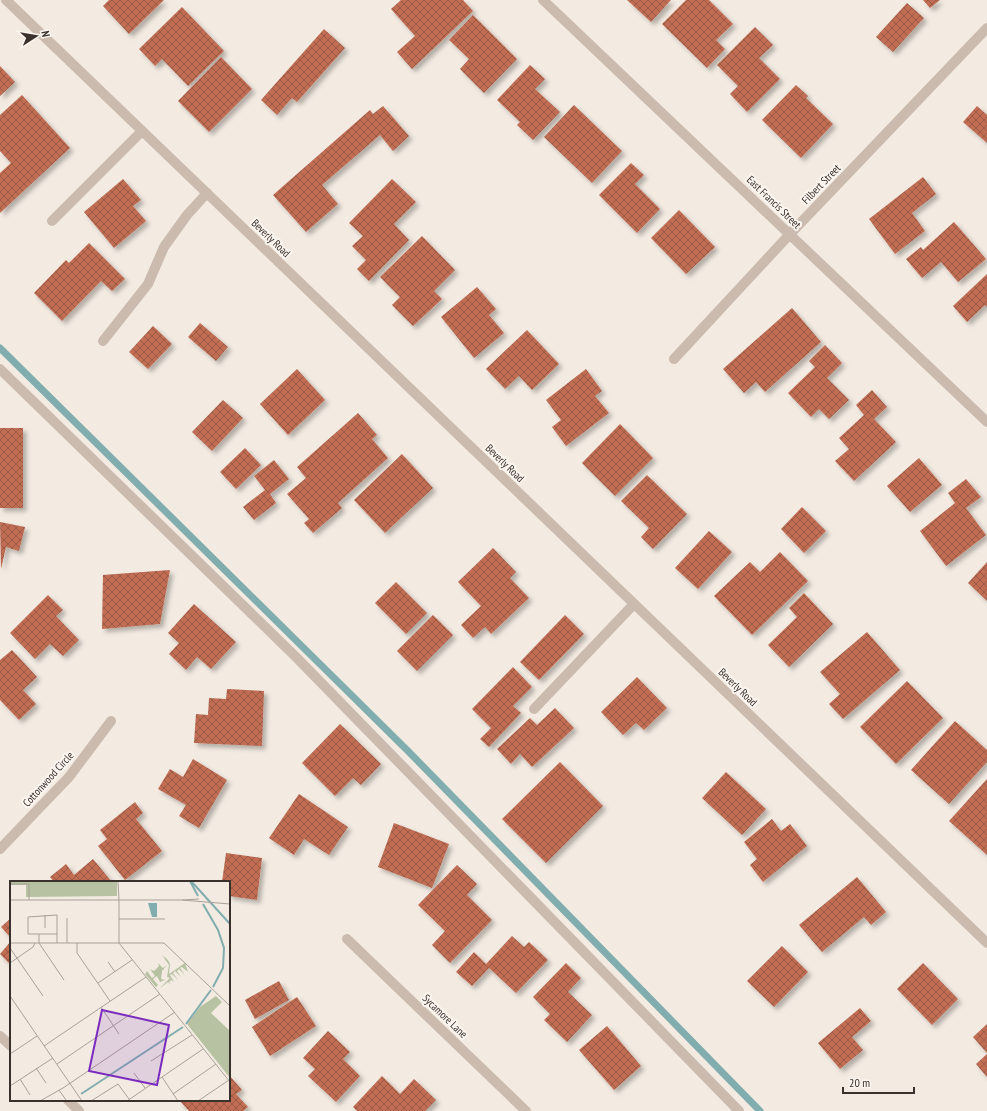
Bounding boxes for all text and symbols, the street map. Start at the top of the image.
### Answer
north arrow [16,16,56,56]
text: N [38,30,53,38]
street label: Filbert Street [799,161,843,207]
street label: East Francis Street [744,173,804,231]
street label: Beverly Road [249,216,294,260]
street label: Beverly Road [483,441,528,485]
street label: Beverly Road [716,665,761,709]
street label: Cottonwood Circle [20,748,77,810]
inset map [10,881,230,1101]
street label: Sycamore Lane [420,991,471,1041]
scale bar [843,1069,914,1095]
text: 20 m [849,1075,870,1090]

